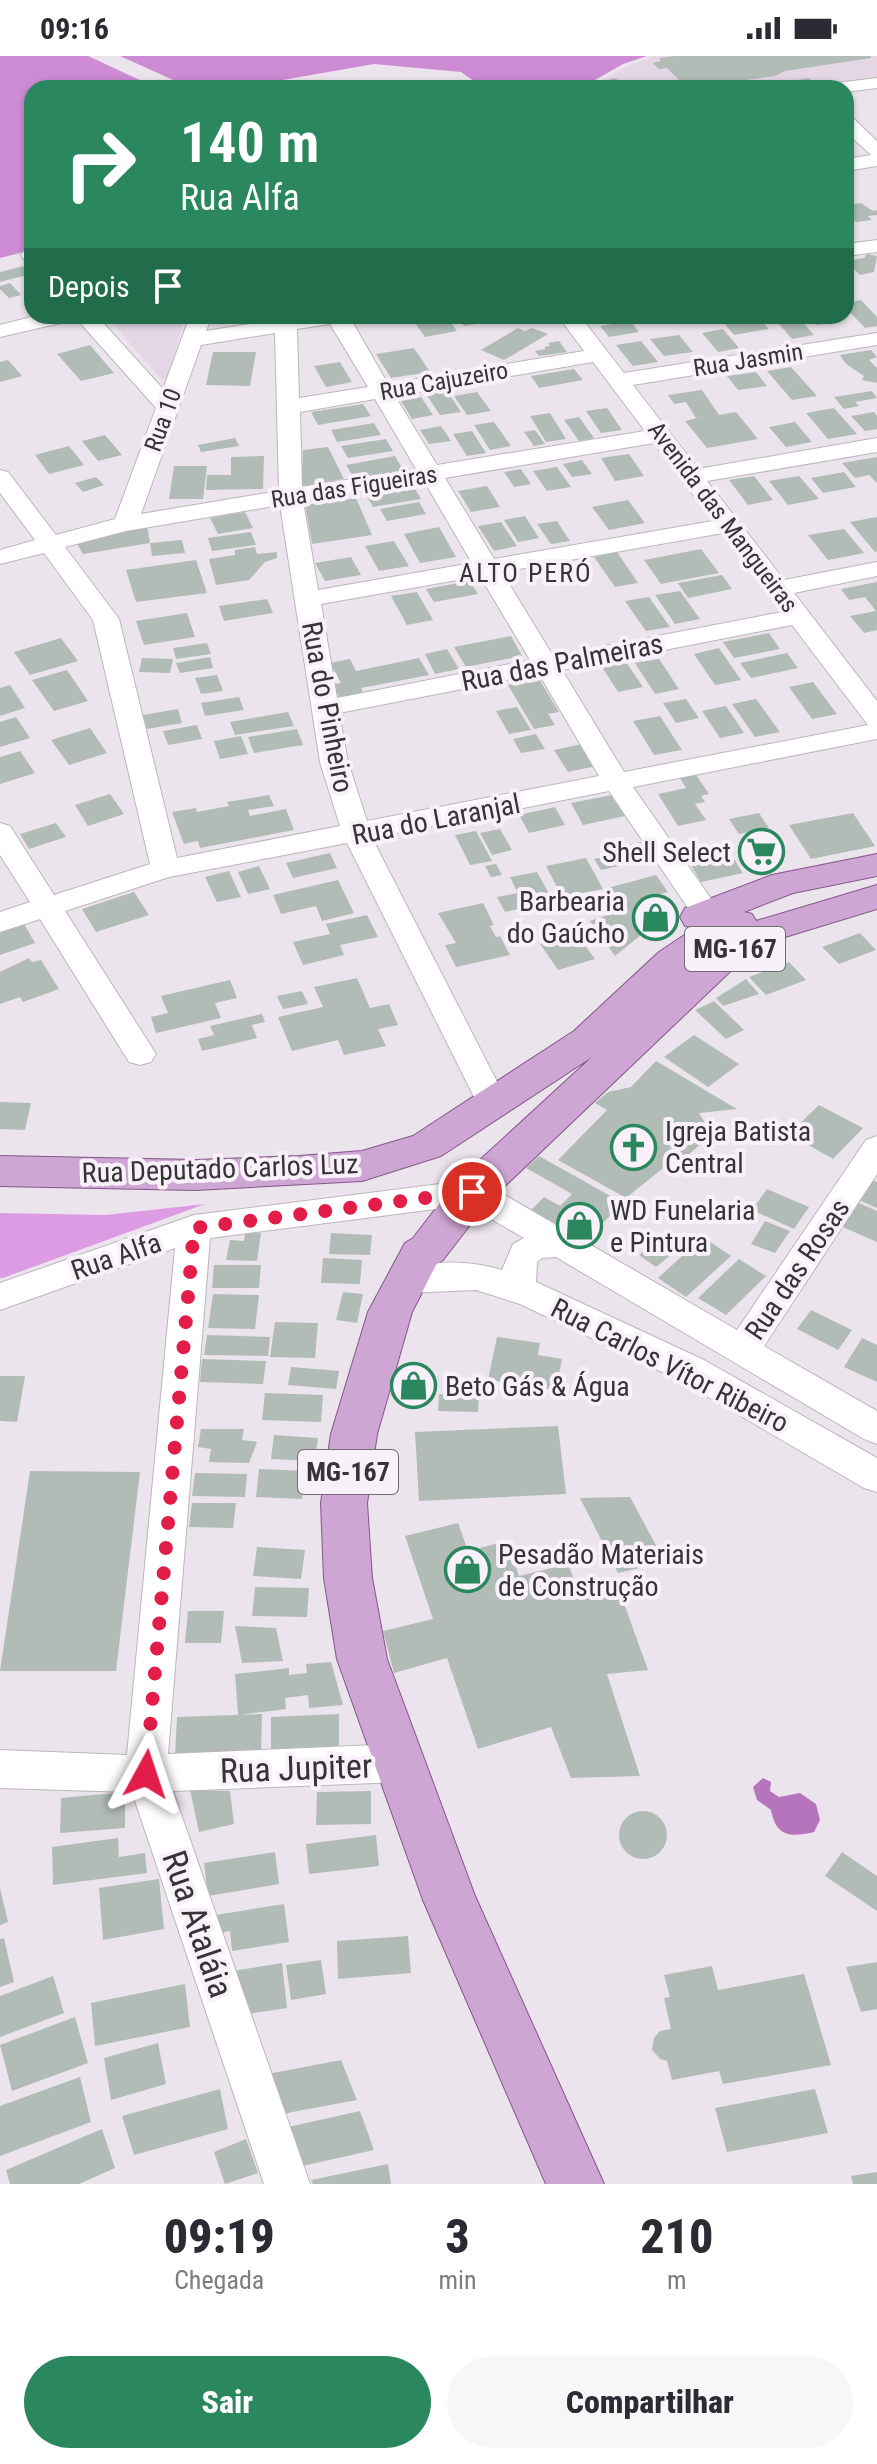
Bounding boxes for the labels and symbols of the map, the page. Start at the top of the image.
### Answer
street label: Rua Jasmin [691,338,805,382]
street label: Rua Cajuzeiro [378,356,510,406]
street label: Rua 10 [139,385,187,455]
street label: Avenida das Mangueiras [642,416,804,618]
street label: Rua das Figueiras [269,460,439,514]
district label: ALTO PERÓ [459,558,593,588]
street label: Rua do Pinheiro [295,619,360,795]
street label: Rua das Palmeiras [458,627,666,698]
street label: Rua do Laranjal [349,787,523,852]
supermarket icon: Shell Select [738,828,786,876]
place label: Shell Select [602,836,731,869]
place label: Barbearia do Gaúcho [507,885,625,950]
shop icon: Barbearia do Gaúcho [632,893,680,941]
road number: MG-167 [685,927,785,971]
place label: Igreja Batista Central [665,1115,811,1180]
church icon: Igreja Batista Central [610,1123,658,1171]
street label: Rua Deputado Carlos Luz [81,1147,359,1190]
pin [438,1158,506,1226]
street label: Rua das Rosas [738,1193,857,1346]
place label: WD Funelaria e Pintura [610,1194,755,1259]
shop icon: WD Funelaria e Pintura [555,1202,603,1250]
street label: Rua Alfa [67,1226,166,1287]
street label: Rua Carlos Vítor Ribeiro [546,1291,794,1440]
shop icon: Beto Gás & Água [390,1362,438,1410]
place label: Beto Gás & Água [445,1370,630,1403]
road number: MG-167 [298,1450,398,1494]
place label: Pesadão Materiais de Construção [498,1538,704,1603]
shop icon: Pesadão Materiais de Construção [443,1546,491,1594]
position arrow [104,1732,188,1816]
street label: Rua Jupiter [219,1745,373,1791]
street label: Rua Ataláia [154,1845,242,2003]

